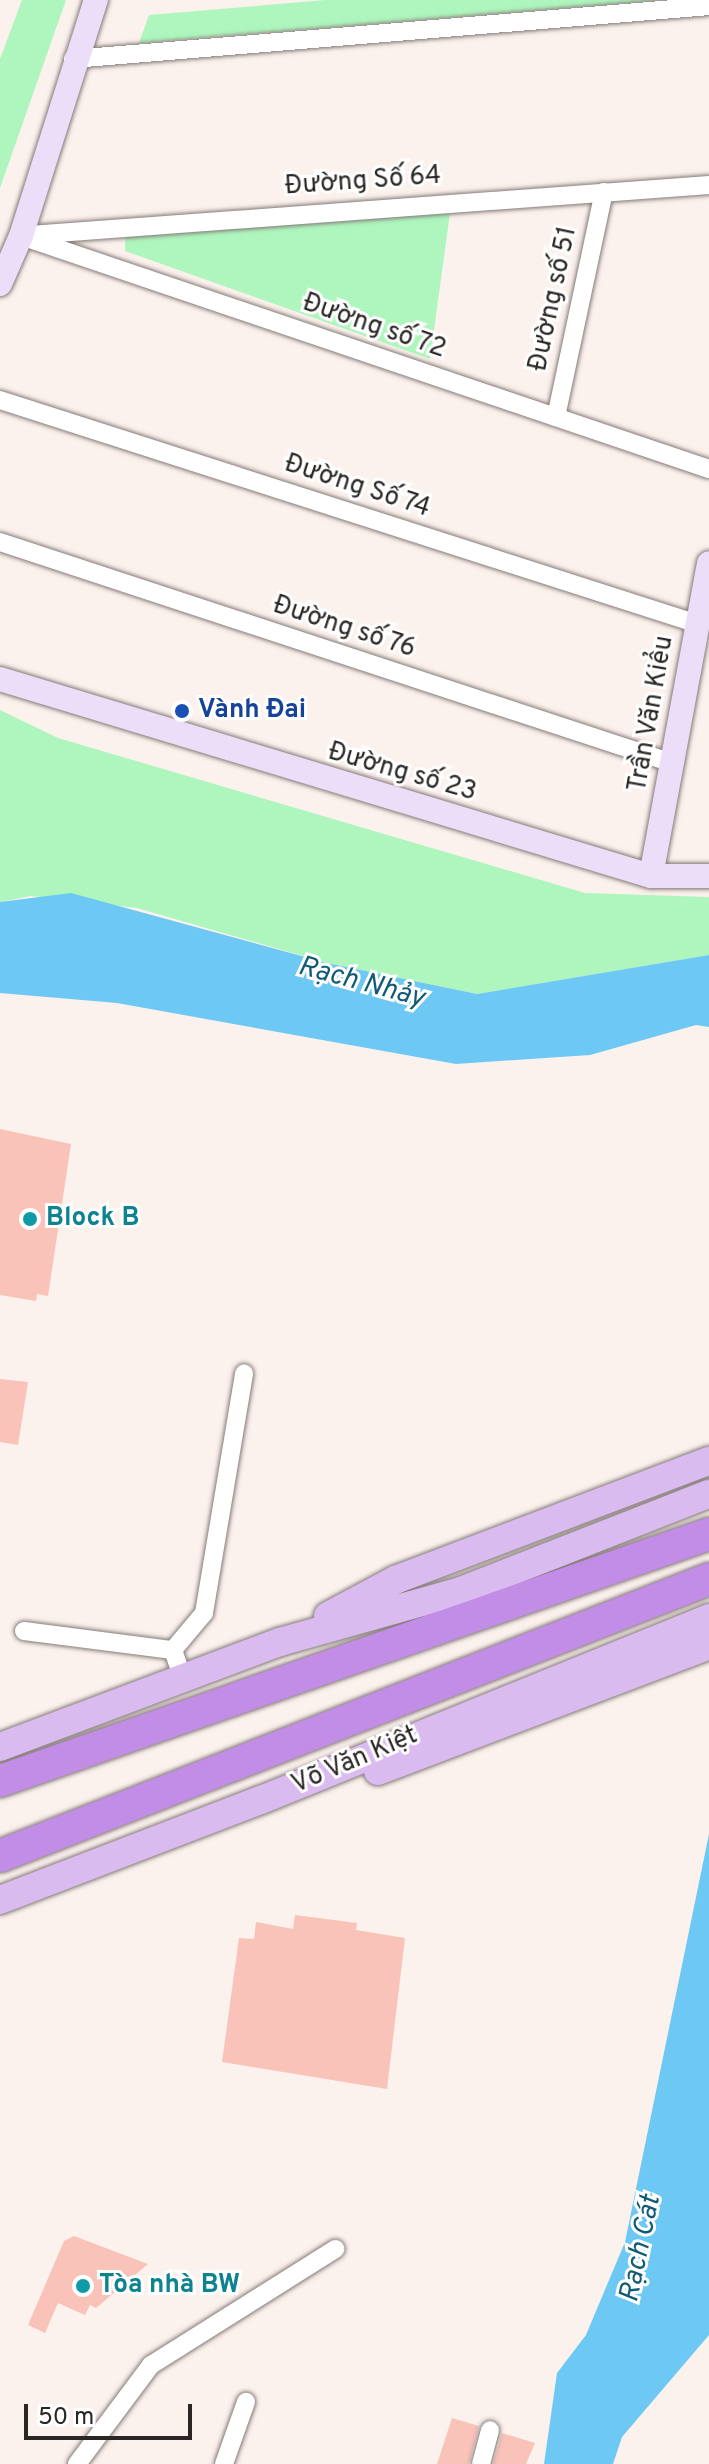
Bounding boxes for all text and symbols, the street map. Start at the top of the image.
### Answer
street label: Đường Số 64 [284,161,442,203]
street label: Đường số 51 [523,224,585,374]
street label: Đường số 72 [298,288,450,366]
street label: Đường Số 74 [280,449,434,525]
street label: Đường số 76 [268,590,420,666]
street label: Trần Văn Kiểu [623,633,681,795]
place label: Vành Đai [198,695,306,727]
marker: Vành Đai [173,702,191,720]
street label: Đường số 23 [324,737,480,809]
water label: Rạch Nhảy [294,950,428,1016]
place label: Block B [46,1203,139,1235]
marker: Block B [21,1210,39,1228]
street label: Võ Văn Kiệt [287,1720,423,1802]
water label: Rạch Cát [613,2192,669,2306]
place label: Tòa nhà BW [99,2270,240,2302]
marker: Tòa nhà BW [74,2277,92,2295]
scale bar [28,2388,196,2438]
text: 50 m [38,2403,94,2433]

